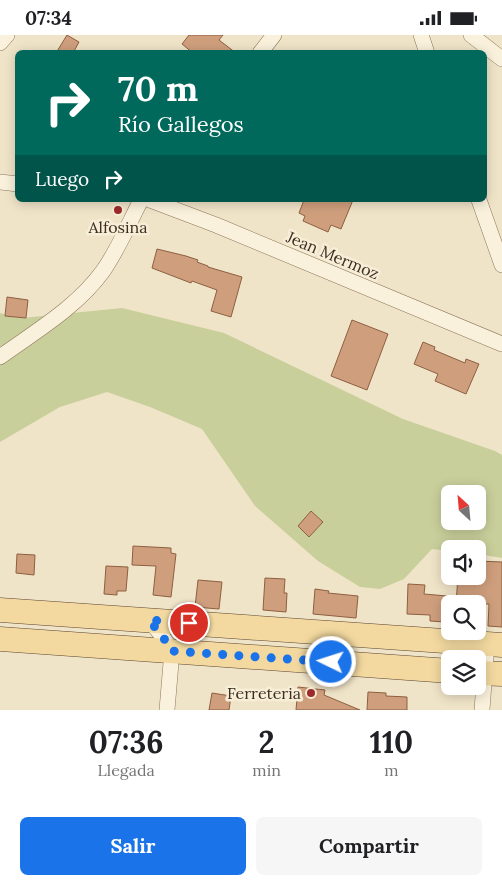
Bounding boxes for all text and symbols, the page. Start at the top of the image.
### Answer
text: 07:34 [25,6,72,30]
text: 70 m [118,66,198,111]
icon: right [35,70,100,135]
text: Río Gallegos [118,110,244,138]
icon: right [99,165,127,193]
text: Luego [35,167,89,191]
marker: Alfosina [112,204,124,216]
place label: Alfosina [88,217,147,237]
street label: Jean Mermoz [283,226,382,283]
north arrow [441,485,486,530]
map controls [441,485,486,695]
button: sound [441,540,486,585]
button: search [441,595,486,640]
pin [168,602,210,644]
icon: arrive [175,609,203,637]
position arrow [304,635,356,687]
button: layers [441,650,486,695]
place label: Ferreteria [227,683,301,703]
marker: Ferreteria [305,687,317,699]
text: 07:36 [89,723,164,761]
text: 2 [259,723,275,761]
text: 110 [370,723,413,761]
text: Llegada [98,760,155,780]
text: min [252,760,281,780]
text: m [384,760,399,780]
button: Salir [20,817,246,875]
button: Compartir [256,817,482,875]

